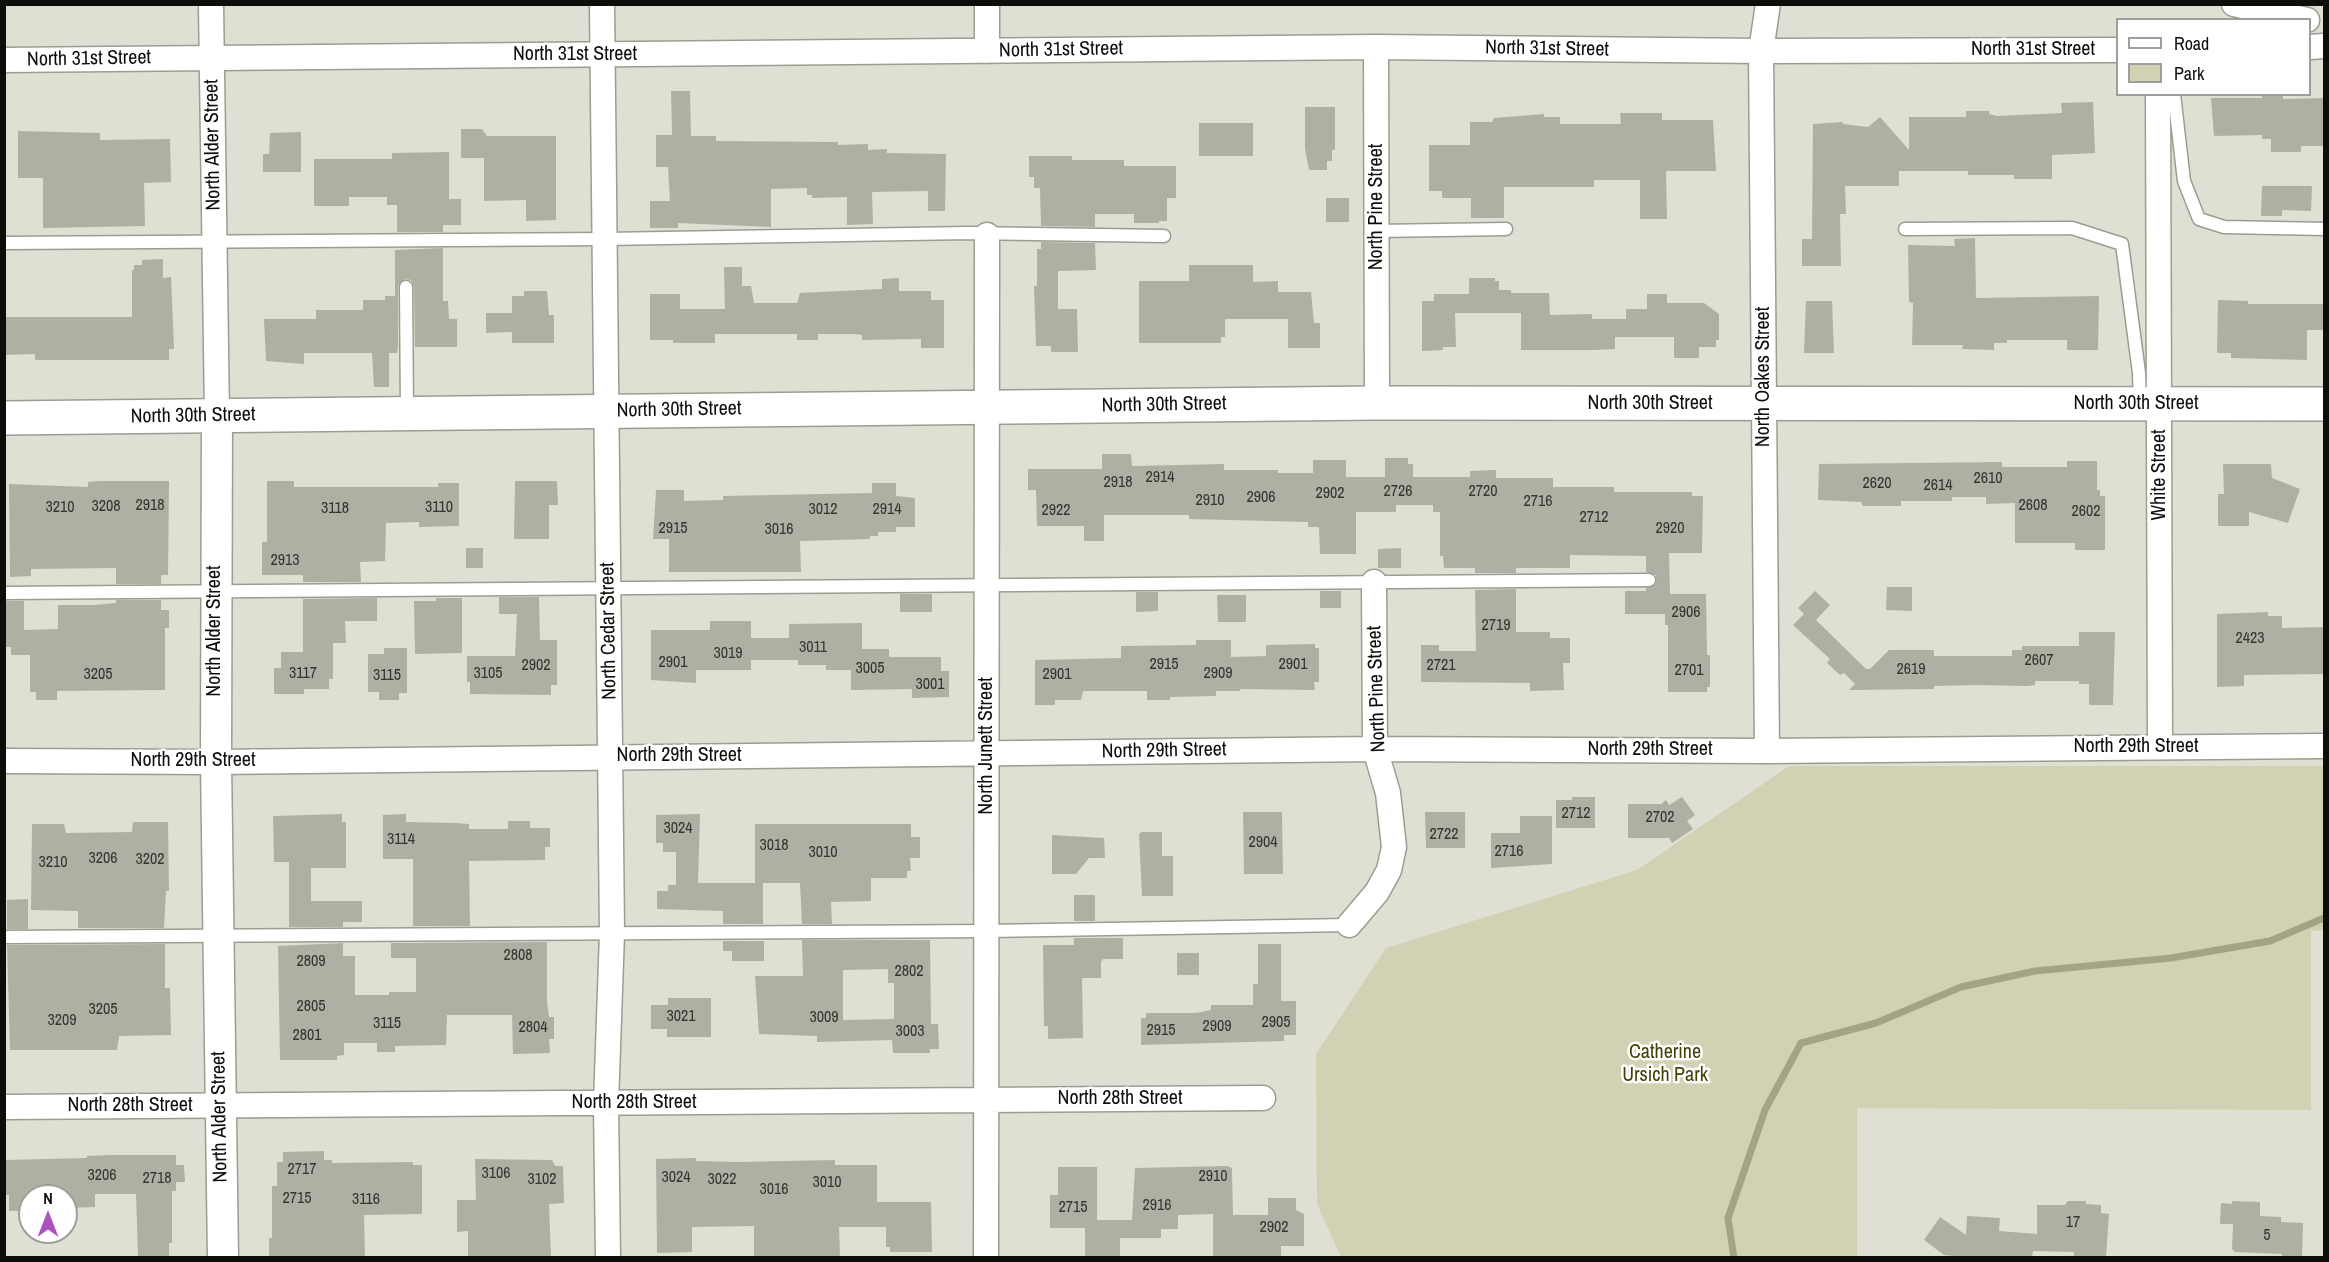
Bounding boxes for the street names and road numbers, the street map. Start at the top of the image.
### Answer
street label: North 31st Street [1485,36,1609,62]
street label: North 31st Street [999,37,1123,63]
street label: North 31st Street [1971,38,2095,62]
street label: North 31st Street [513,43,637,67]
street label: North 31st Street [27,46,151,72]
street label: North Alder Street [200,79,226,211]
street label: North Pine Street [1365,144,1389,270]
street label: North Oakes Street [1752,307,1776,447]
street label: North 30th Street [1101,392,1227,418]
street label: North 30th Street [1588,392,1712,416]
street label: North 30th Street [2074,392,2198,416]
street label: North 30th Street [616,397,742,423]
street label: North 30th Street [130,403,256,429]
street label: White Street [2148,429,2172,521]
street label: North Cedar Street [596,562,622,700]
street label: North Alder Street [203,565,227,697]
street label: North Pine Street [1363,625,1391,753]
street label: North Junett Street [975,677,999,815]
street label: North 29th Street [2074,735,2198,759]
street label: North 29th Street [1101,738,1227,764]
street label: North 29th Street [1588,738,1712,762]
street label: North 29th Street [617,744,741,768]
street label: North 29th Street [131,749,255,773]
street label: North Alder Street [207,1051,233,1183]
street label: North 28th Street [1058,1087,1182,1111]
street label: North 28th Street [572,1091,696,1115]
street label: North 28th Street [68,1094,192,1118]

